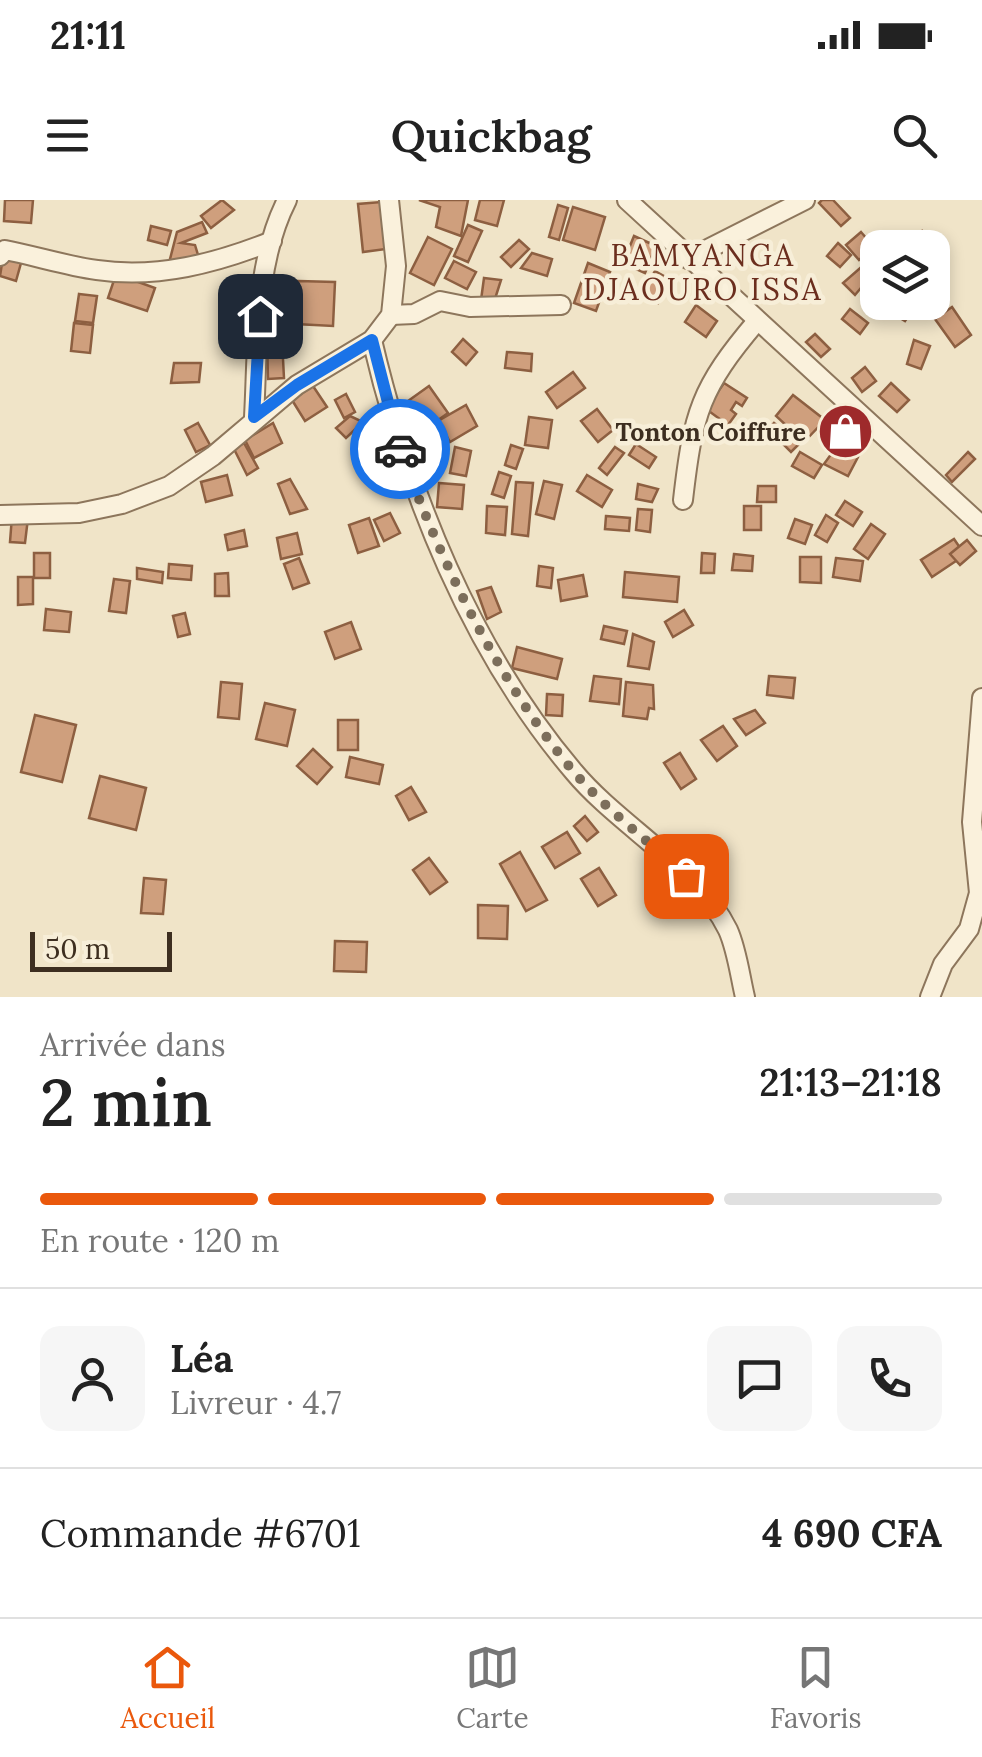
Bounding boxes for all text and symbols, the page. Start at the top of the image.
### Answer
text: 21:11 [50,11,126,59]
text: Quickbag [391,107,591,164]
icon: menu [40,108,95,163]
icon: search [887,108,942,163]
map controls [860,230,950,320]
button: layers [860,230,950,320]
district label: BAMYANGA DJAOURO ISSA [583,236,823,308]
pin [218,274,303,359]
icon: home [233,289,288,344]
courier [350,399,450,499]
shop icon: Tonton Coiffure [815,402,875,462]
place label: Tonton Coiffure [615,416,806,448]
icon: car [373,422,428,477]
pin [644,834,729,919]
icon: bag [659,849,714,904]
scale bar [30,927,172,971]
text: 50 m [45,931,110,967]
text: Arrivée dans [40,1024,226,1065]
text: 21:13–21:18 [759,1058,942,1106]
text: 2 min [40,1061,212,1144]
text: En route · 120 m [40,1220,280,1261]
button: person [40,1326,145,1431]
button: chat [707,1326,812,1431]
button: phone [837,1326,942,1431]
text: Léa [170,1334,233,1382]
text: Livreur · 4.7 [170,1382,341,1423]
text: Commande #6701 [40,1509,361,1557]
text: 4 690 CFA [762,1509,942,1557]
tab: Accueil [121,1640,215,1736]
tab: Carte [456,1640,529,1736]
tab: Favoris [770,1640,861,1736]

